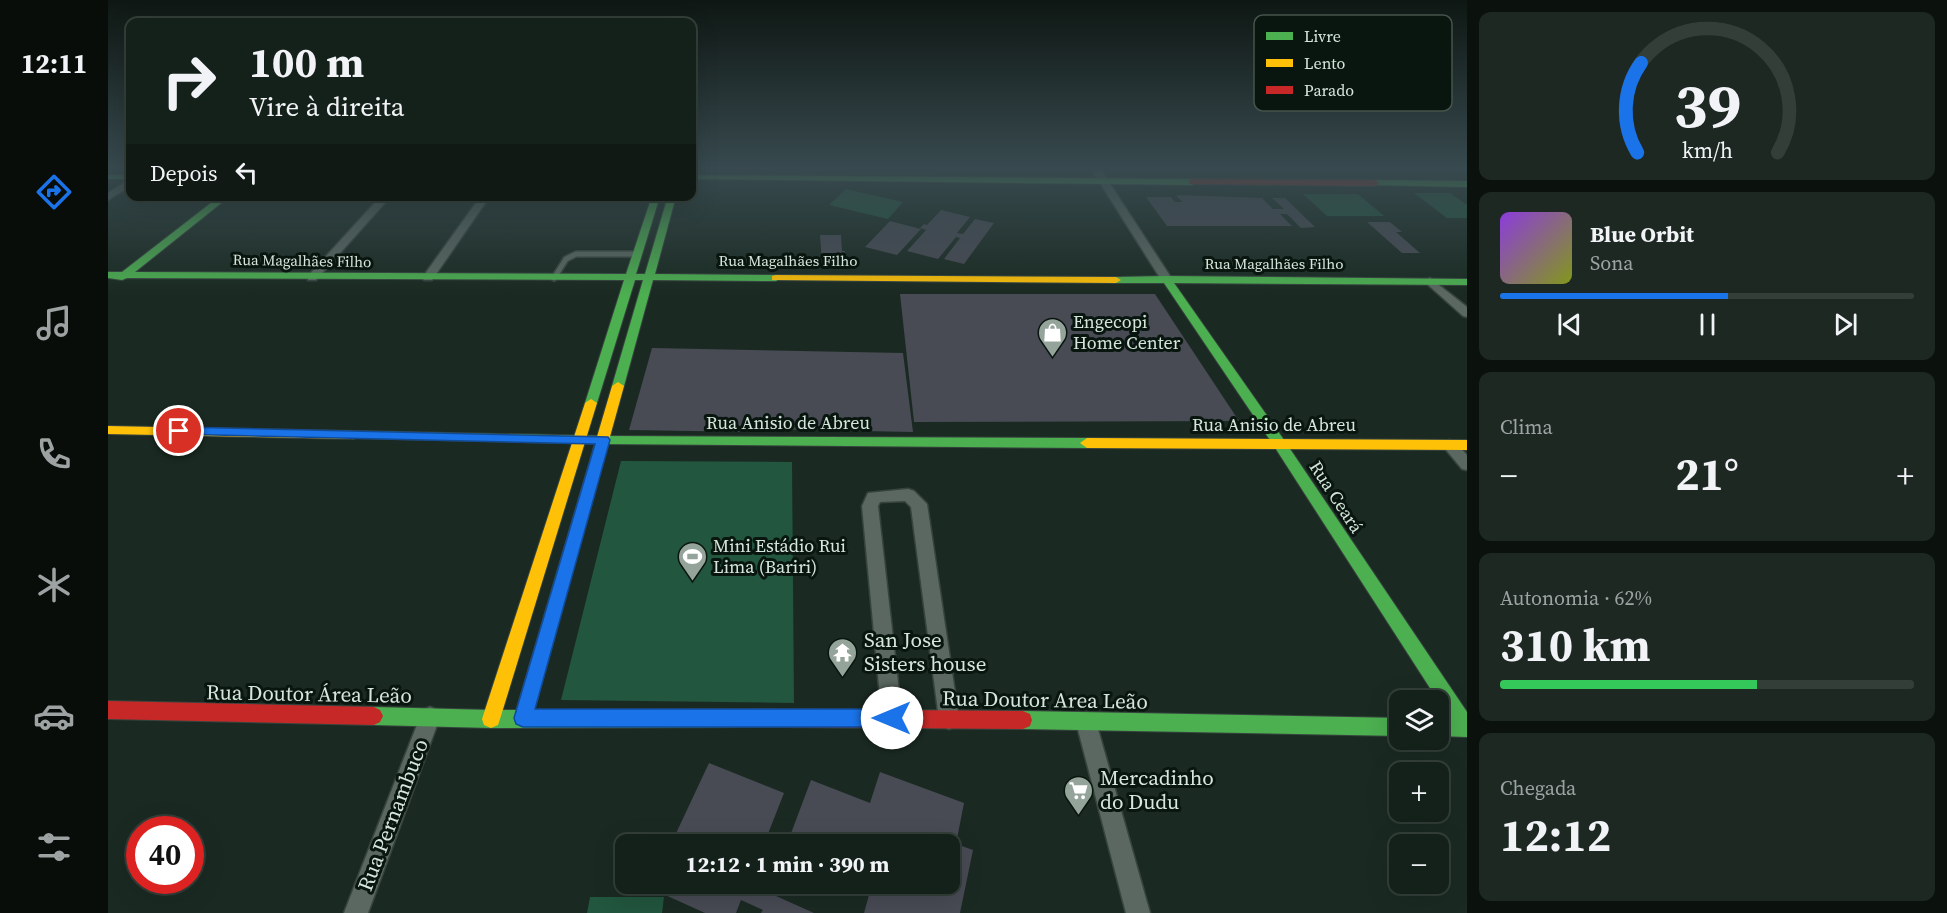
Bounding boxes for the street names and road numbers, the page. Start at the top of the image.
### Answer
street label: Rua Magalhães Filho [232,249,372,272]
street label: Rua Magalhães Filho [719,250,857,271]
street label: Rua Magalhães Filho [1205,253,1343,274]
street label: Rua Anisio de Abreu [706,410,870,435]
street label: Rua Anisio de Abreu [1192,412,1356,437]
street label: Rua Ceará [1304,456,1370,538]
street label: Rua Doutor Área Leão [206,677,412,710]
street label: Rua Doutor Area Leão [942,683,1148,716]
street label: Rua Pernambuco [350,735,435,895]

